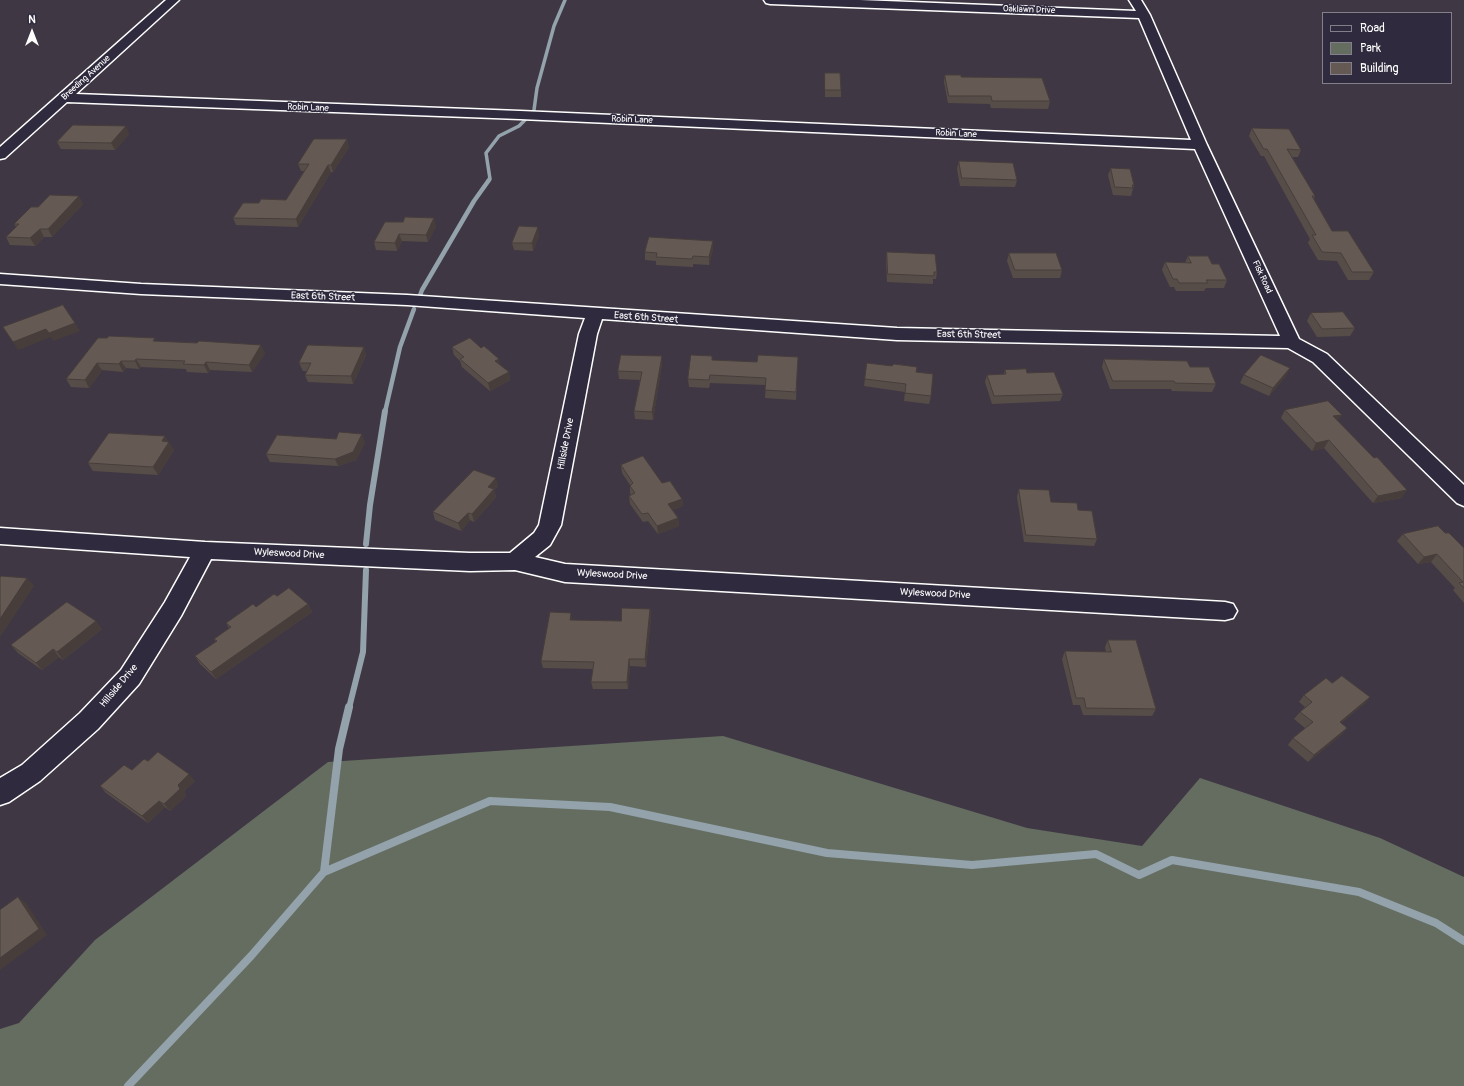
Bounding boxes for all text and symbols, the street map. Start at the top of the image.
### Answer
street label: Oaklawn Drive [1003,4,1055,16]
north arrow [12,12,52,52]
legend [1322,12,1452,84]
text: N [28,13,36,26]
text: Road [1360,21,1385,36]
text: Park [1360,41,1381,56]
street label: Breeding Avenue [59,53,113,103]
text: Building [1360,61,1399,76]
street label: Robin Lane [287,102,329,114]
street label: Robin Lane [611,114,653,126]
street label: Robin Lane [935,128,977,140]
street label: Fisk Road [1250,259,1274,295]
street label: East 6th Street [291,290,355,304]
street label: East 6th Street [613,310,679,326]
street label: East 6th Street [937,328,1001,342]
street label: Hillside Drive [555,417,577,471]
street label: Wyleswood Drive [253,546,325,562]
street label: Wyleswood Drive [576,567,648,583]
street label: Wyleswood Drive [899,586,971,602]
street label: Hillside Drive [98,662,140,710]

